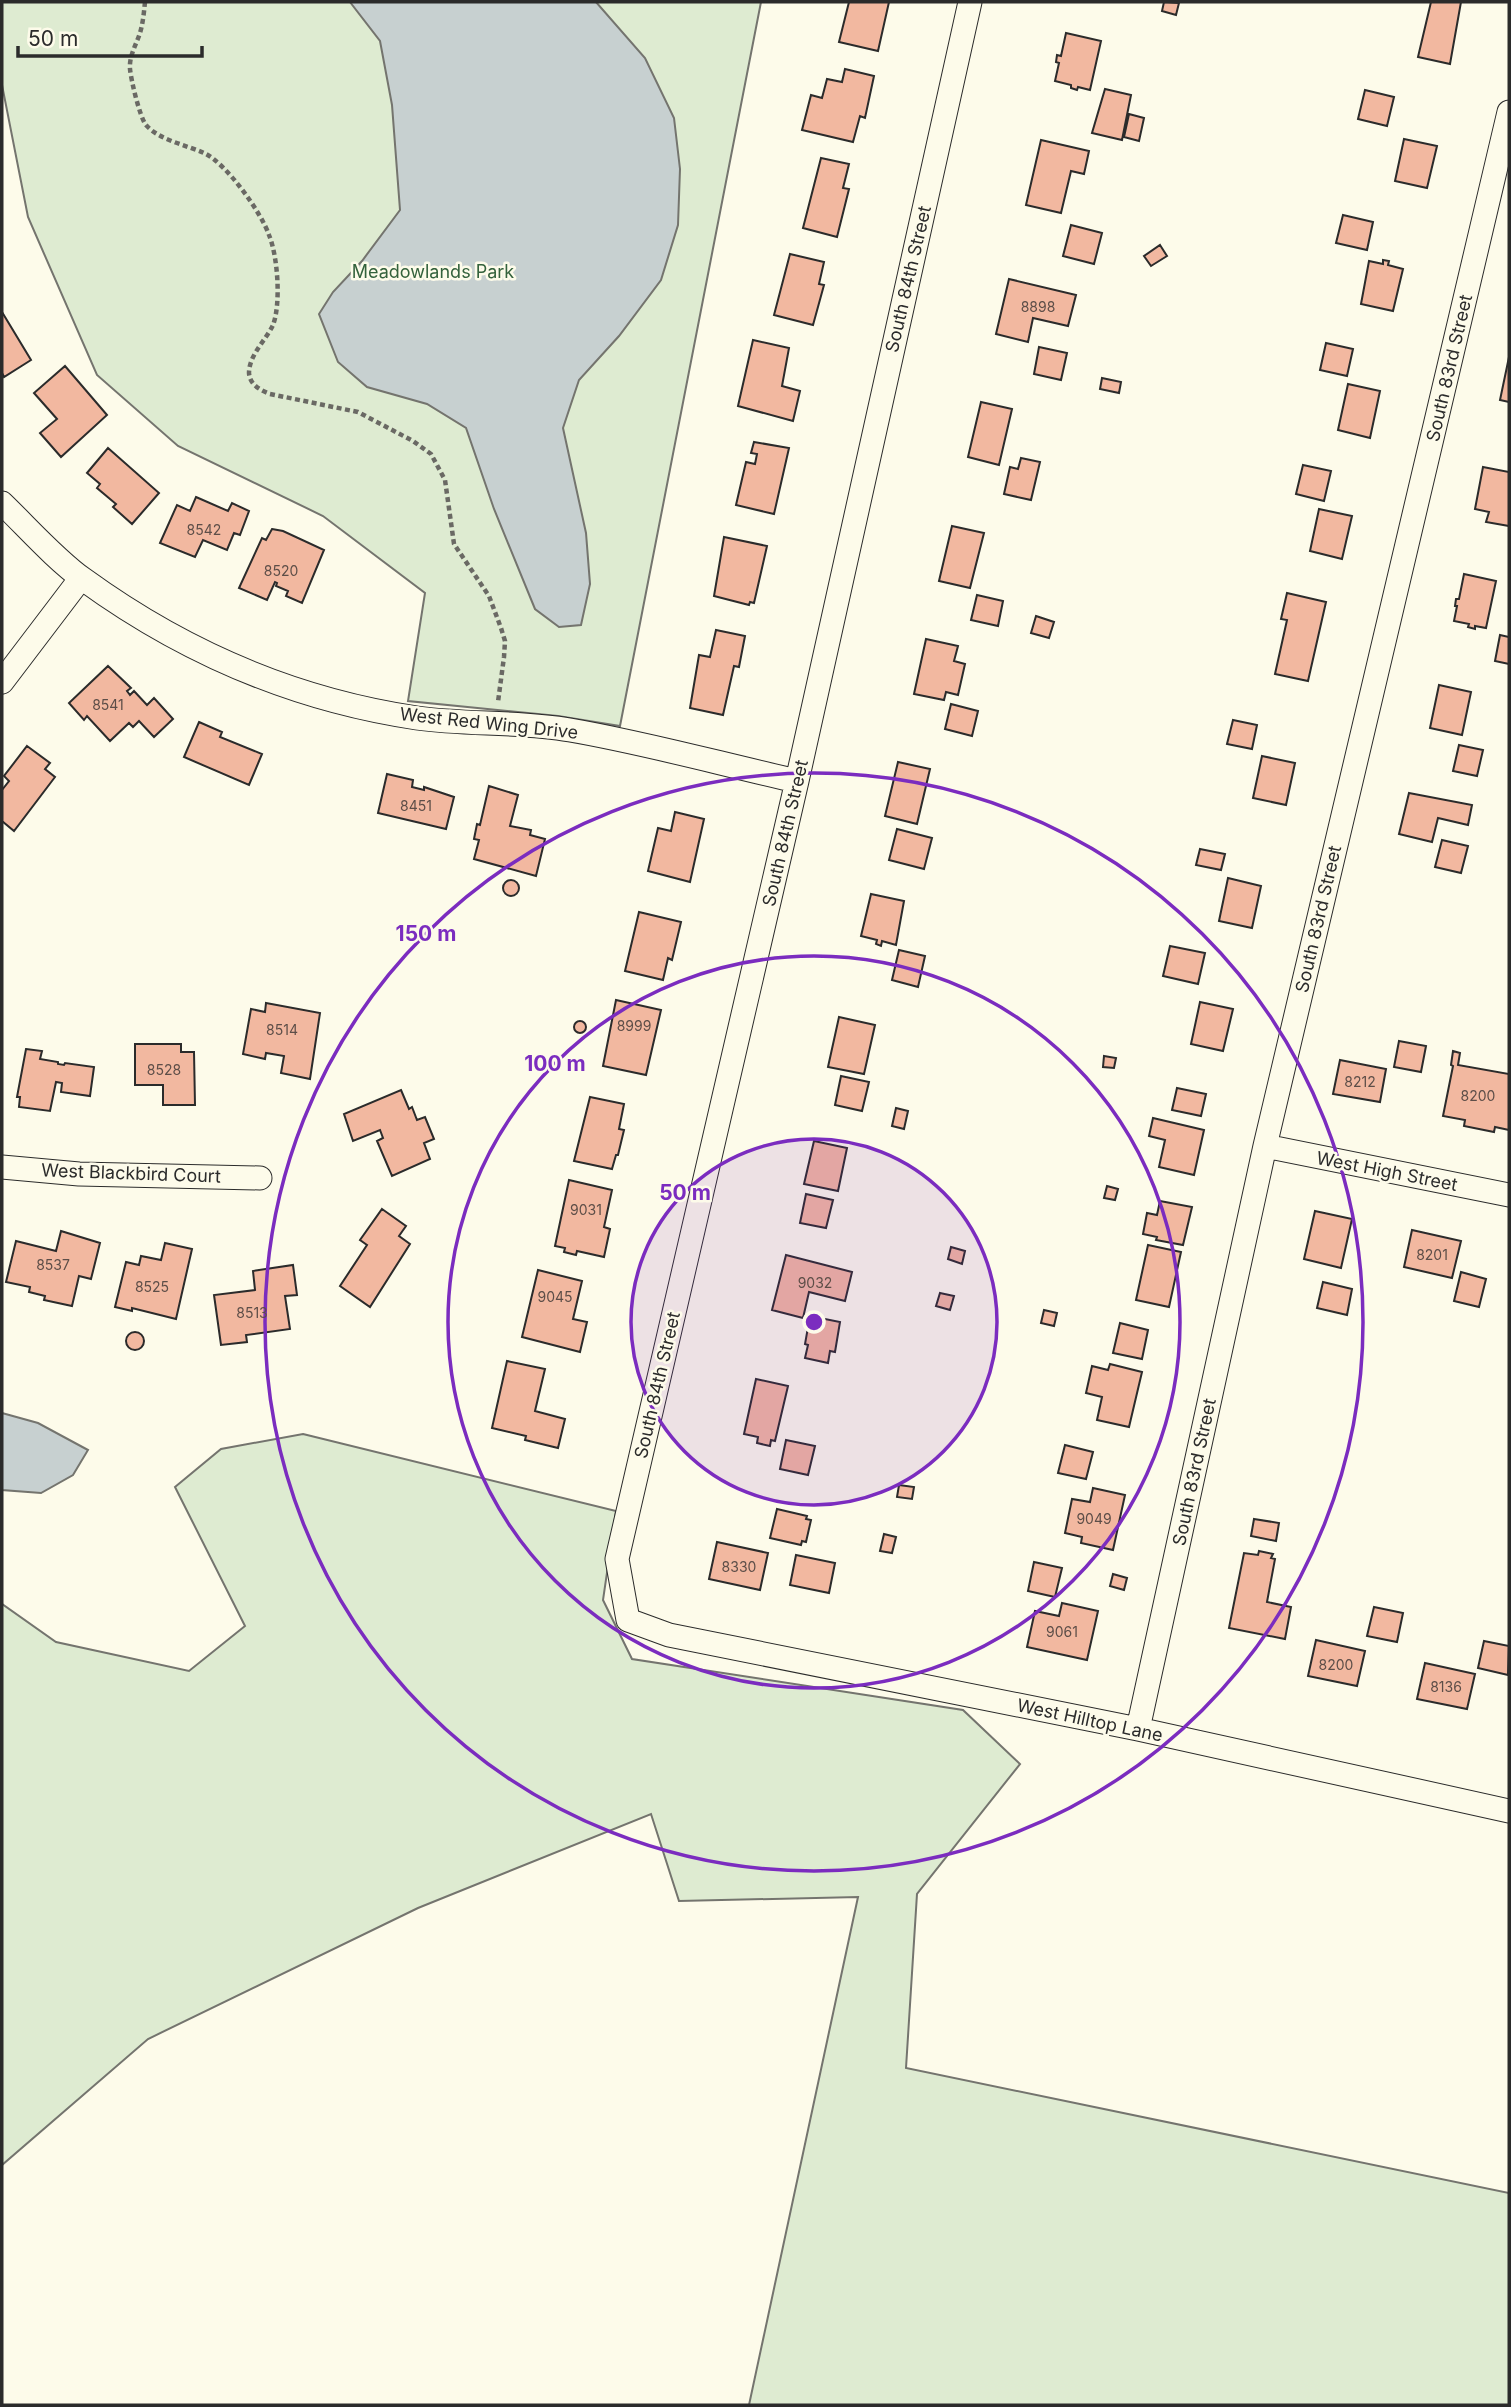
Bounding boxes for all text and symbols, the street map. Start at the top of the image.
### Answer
scale bar [18,14,201,58]
text: 50 m [28,26,78,51]
street label: South 84th Street [881,204,935,354]
park label: Meadowlands Park [352,261,514,282]
street label: South 83rd Street [1422,292,1476,444]
house number: 8898 [1021,298,1055,315]
house number: 8542 [187,521,221,538]
house number: 8520 [264,562,298,579]
house number: 8541 [92,696,124,713]
street label: West Red Wing Drive [399,703,579,743]
street label: South 84th Street [758,758,812,908]
house number: 8451 [400,797,432,814]
street label: South 83rd Street [1291,843,1345,995]
text: 150 m [396,921,456,946]
house number: 8999 [617,1017,651,1034]
house number: 8514 [266,1021,298,1038]
text: 100 m [524,1051,586,1076]
house number: 8528 [147,1061,181,1078]
house number: 8212 [1344,1073,1376,1090]
house number: 8200 [1461,1087,1495,1104]
street label: West High Street [1315,1147,1459,1195]
street label: West Blackbird Court [41,1159,221,1187]
text: 50 m [659,1180,711,1205]
house number: 9031 [570,1201,602,1218]
house number: 8201 [1416,1246,1448,1263]
house number: 8537 [36,1256,70,1273]
house number: 9032 [798,1274,832,1291]
house number: 8525 [135,1278,169,1295]
house number: 9045 [537,1288,573,1305]
house number: 8513 [236,1304,268,1321]
street label: South 84th Street [630,1310,684,1460]
centre of rings [802,1310,826,1334]
street label: South 83rd Street [1168,1396,1220,1548]
house number: 9049 [1076,1510,1112,1527]
house number: 8330 [722,1558,756,1575]
house number: 9061 [1046,1623,1078,1640]
house number: 8200 [1319,1656,1353,1673]
house number: 8136 [1430,1678,1462,1695]
street label: West Hilltop Lane [1015,1694,1165,1746]

